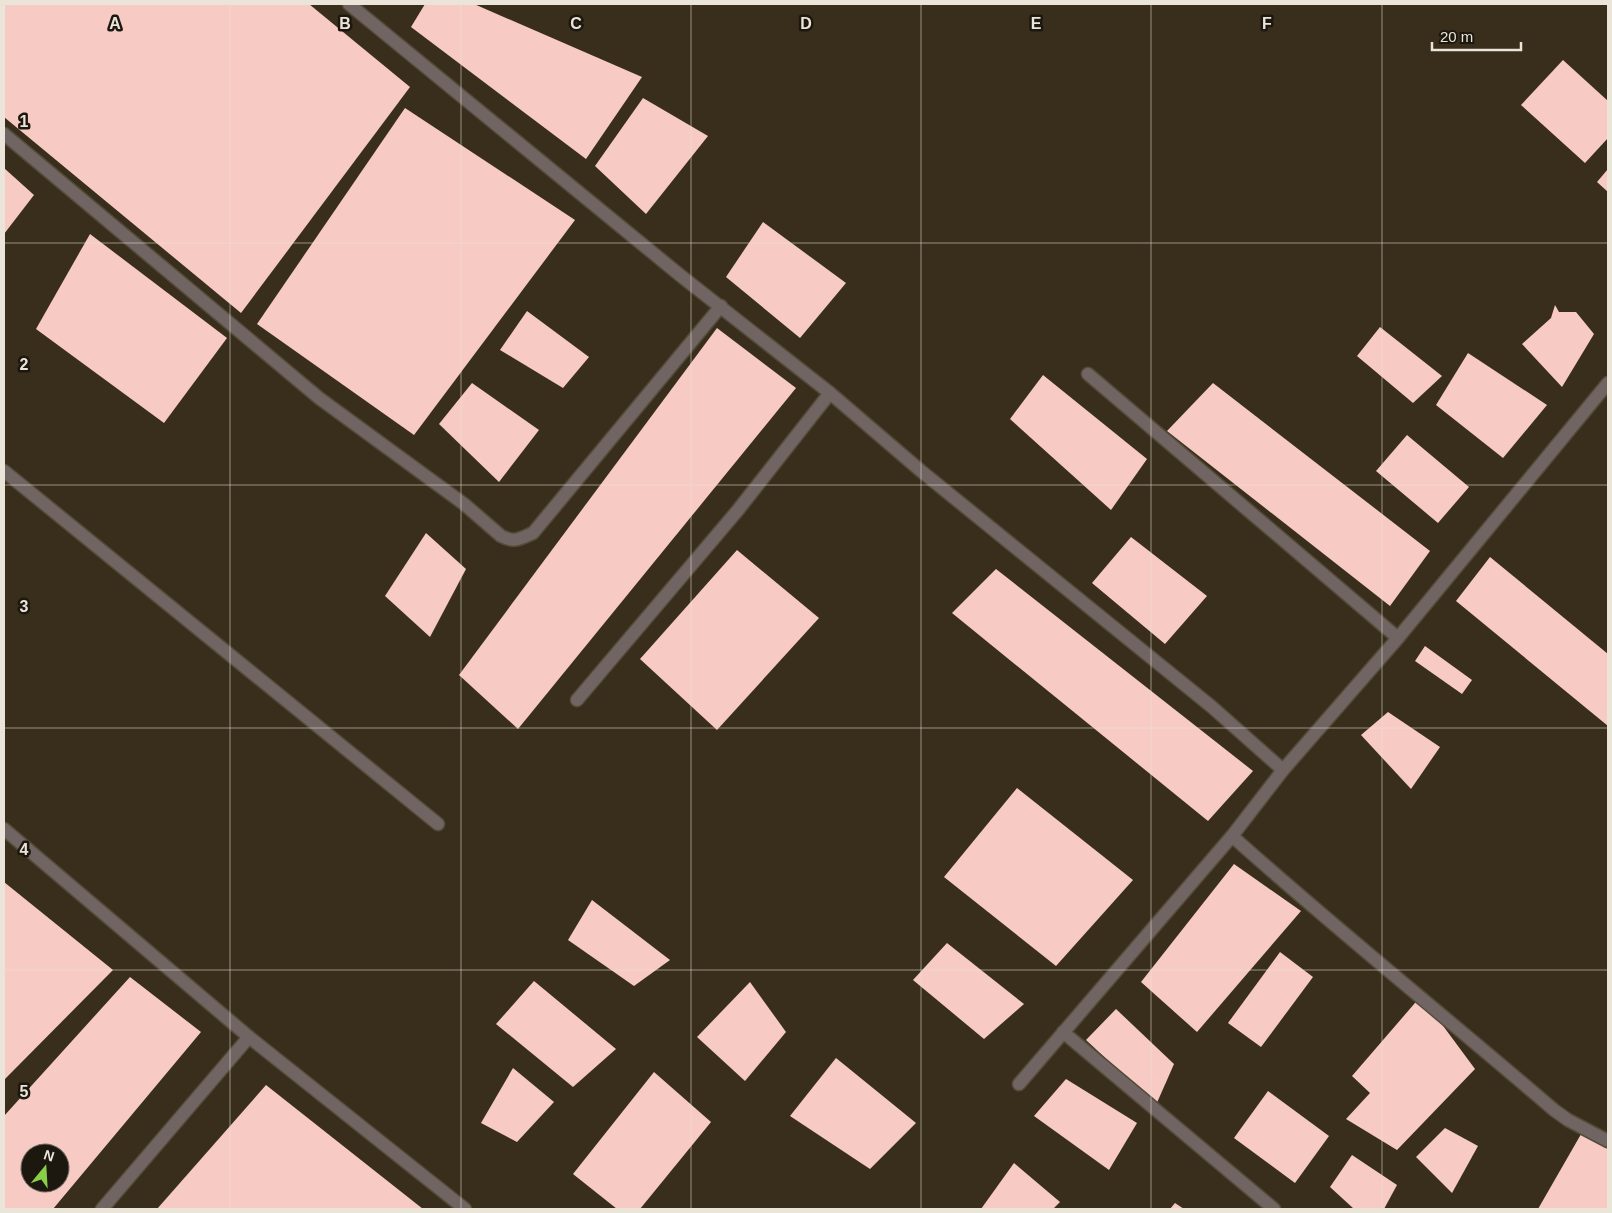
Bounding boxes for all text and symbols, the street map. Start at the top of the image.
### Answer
text: A [109,15,121,32]
text: B [339,15,351,32]
text: C [570,15,582,32]
text: D [800,15,812,32]
text: E [1031,15,1042,32]
text: F [1262,15,1272,32]
scale bar [1432,20,1521,52]
text: 20 m [1440,28,1473,45]
text: 1 [20,113,29,130]
text: 2 [20,356,29,373]
text: 3 [20,598,29,615]
text: 4 [20,841,29,858]
text: 5 [20,1083,29,1100]
north arrow [20,1143,70,1193]
text: N [42,1146,56,1165]

